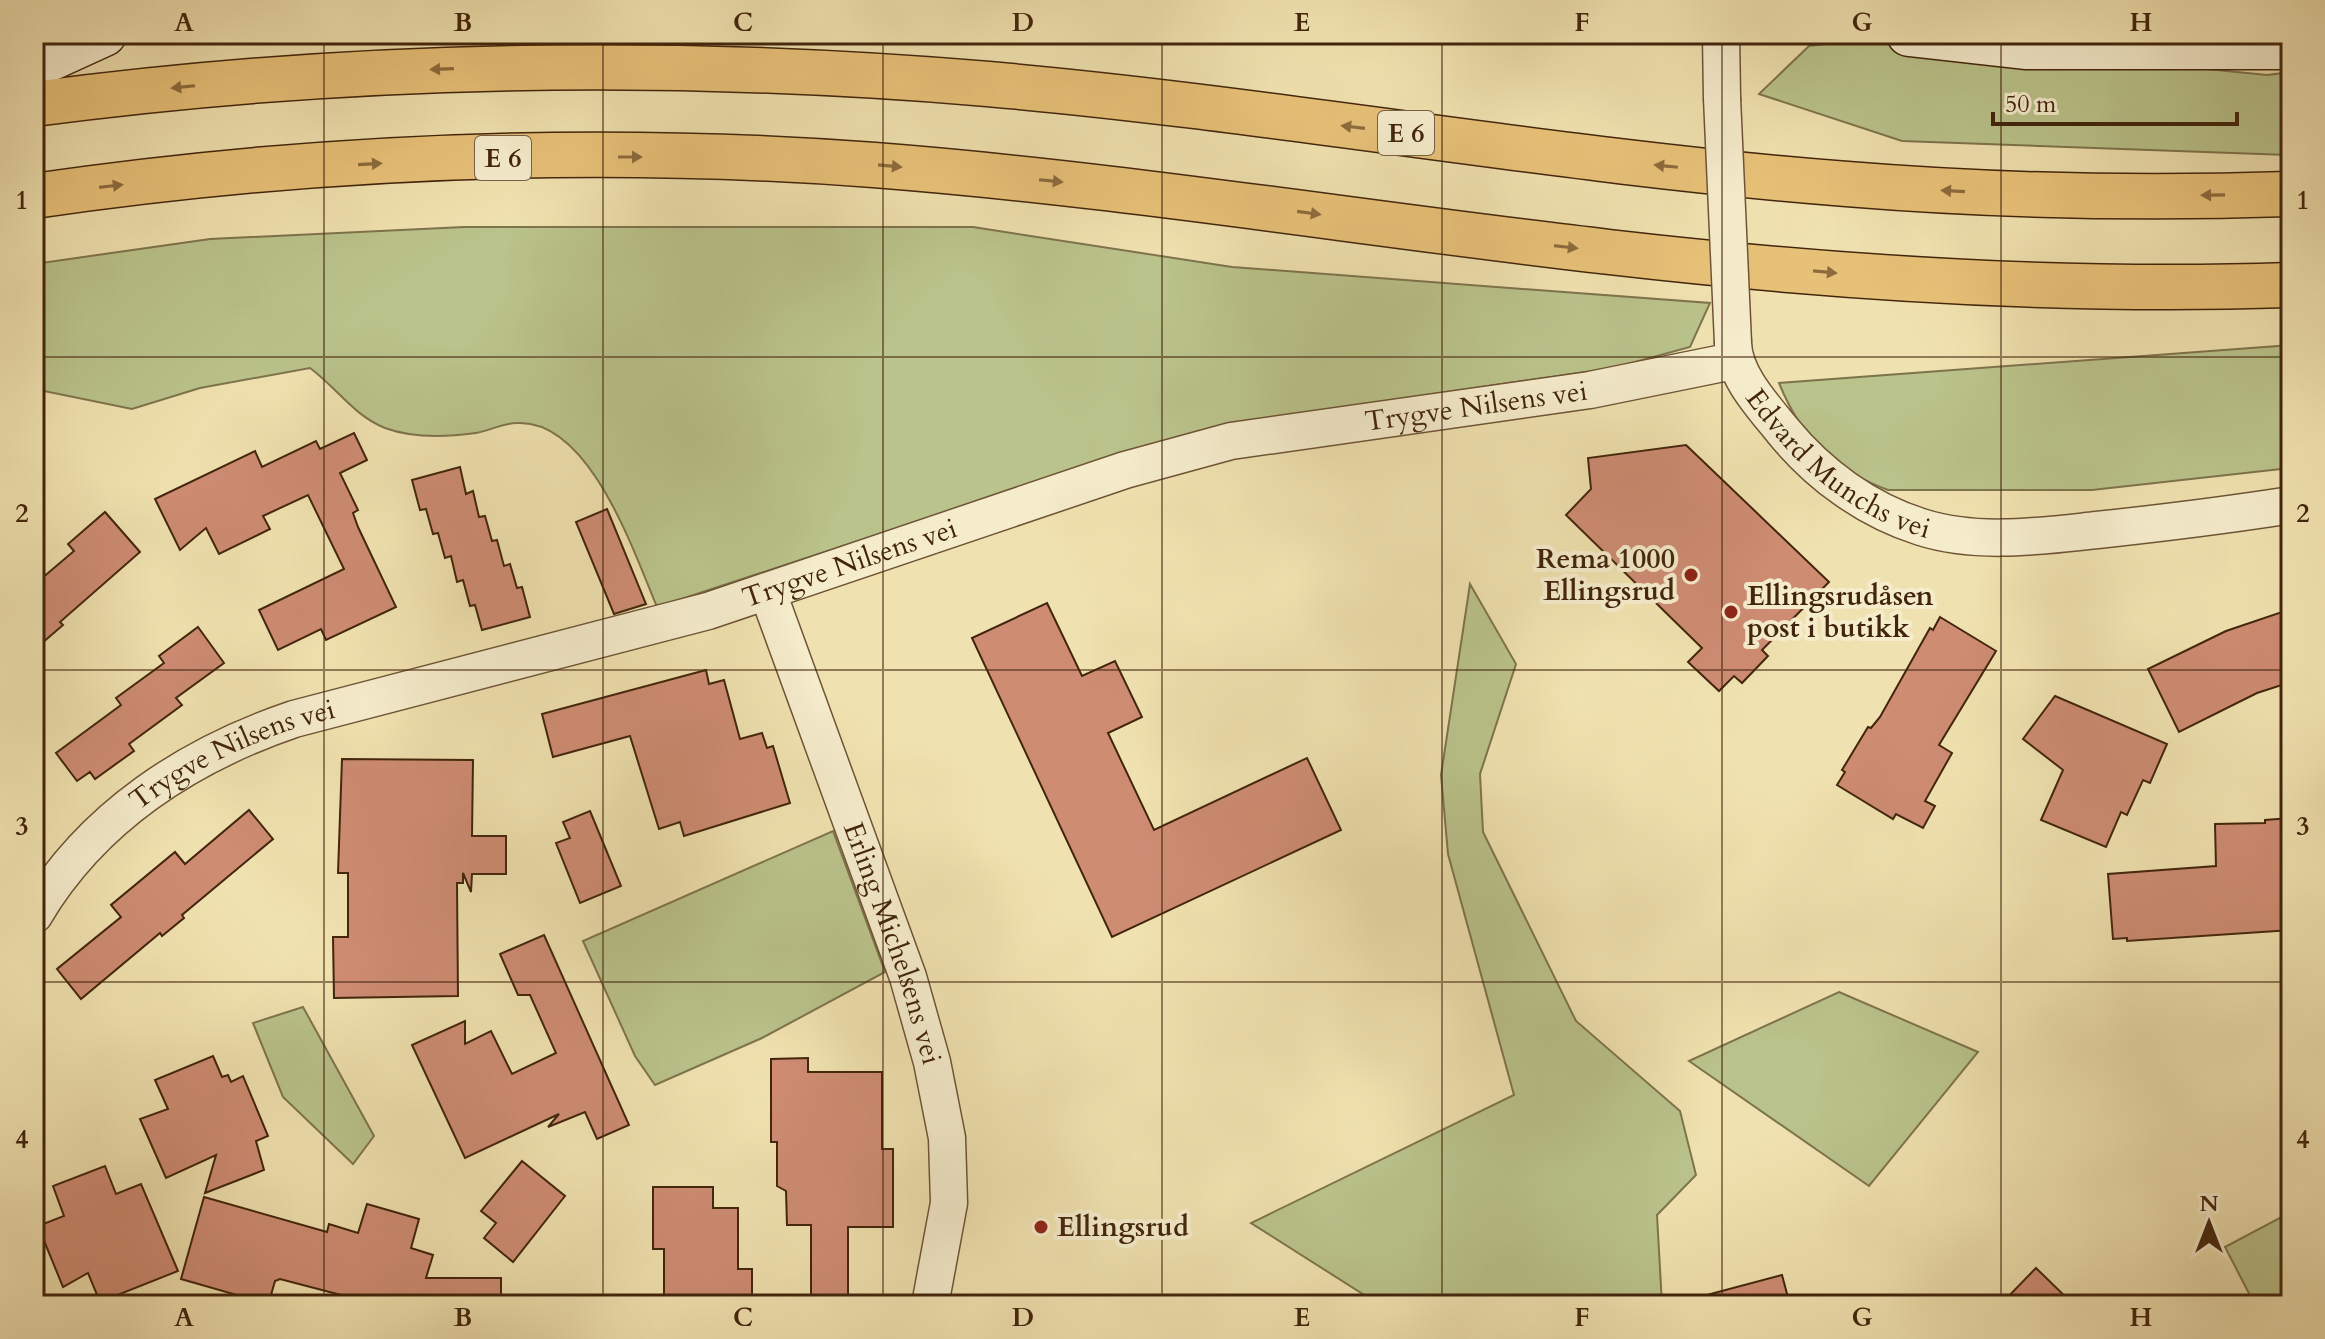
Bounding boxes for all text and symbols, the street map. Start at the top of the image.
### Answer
text: A [174,5,194,40]
text: B [454,5,472,40]
text: C [733,5,753,40]
text: D [1012,5,1034,40]
text: E [1294,5,1310,40]
text: F [1574,5,1590,40]
text: G [1851,5,1873,40]
text: H [2130,5,2153,40]
one-way arrow [429,62,454,75]
scale bar [1993,76,2237,126]
one-way arrow [170,81,195,94]
text: 50 m [2005,88,2057,121]
road number: E 6 [1378,111,1434,155]
one-way arrow [1340,120,1365,133]
road number: E 6 [475,136,531,180]
one-way arrow [618,151,643,163]
one-way arrow [358,157,383,170]
one-way arrow [1653,159,1678,172]
one-way arrow [878,160,903,173]
one-way arrow [1039,175,1064,188]
one-way arrow [99,179,124,192]
text: 1 [15,183,29,218]
text: 1 [2296,183,2310,218]
one-way arrow [1940,184,1965,197]
one-way arrow [2200,189,2225,201]
one-way arrow [1297,206,1322,219]
one-way arrow [1554,240,1579,253]
one-way arrow [1813,266,1838,279]
street label: Trygve Nilsens vei [1362,372,1590,441]
street label: Edvard Munchs vei [1737,381,1935,548]
text: 2 [15,496,29,531]
text: 2 [2296,496,2310,531]
street label: Trygve Nilsens vei [737,509,962,617]
place label: Rema 1000 Ellingsrud [1536,540,1675,610]
marker: Rema 1000 Ellingsrud [1682,566,1700,584]
place label: Ellingsrudåsen post i butikk [1747,577,1933,647]
marker: Ellingsrudåsen post i butikk [1722,603,1740,621]
street label: Trygve Nilsens vei [122,690,339,819]
text: 3 [15,809,29,844]
text: 3 [2296,809,2310,844]
street label: Erling Michelsens vei [834,817,951,1069]
text: 4 [15,1122,29,1157]
text: 4 [2296,1122,2310,1157]
north arrow [2169,1183,2249,1263]
text: N [2199,1189,2219,1219]
place label: Ellingsrud [1057,1208,1189,1246]
marker: Ellingsrud [1032,1218,1050,1236]
text: A [174,1300,194,1335]
text: B [454,1300,472,1335]
text: C [733,1300,753,1335]
text: D [1012,1300,1034,1335]
text: E [1294,1300,1310,1335]
text: F [1574,1300,1590,1335]
text: G [1851,1300,1873,1335]
text: H [2130,1300,2153,1335]

